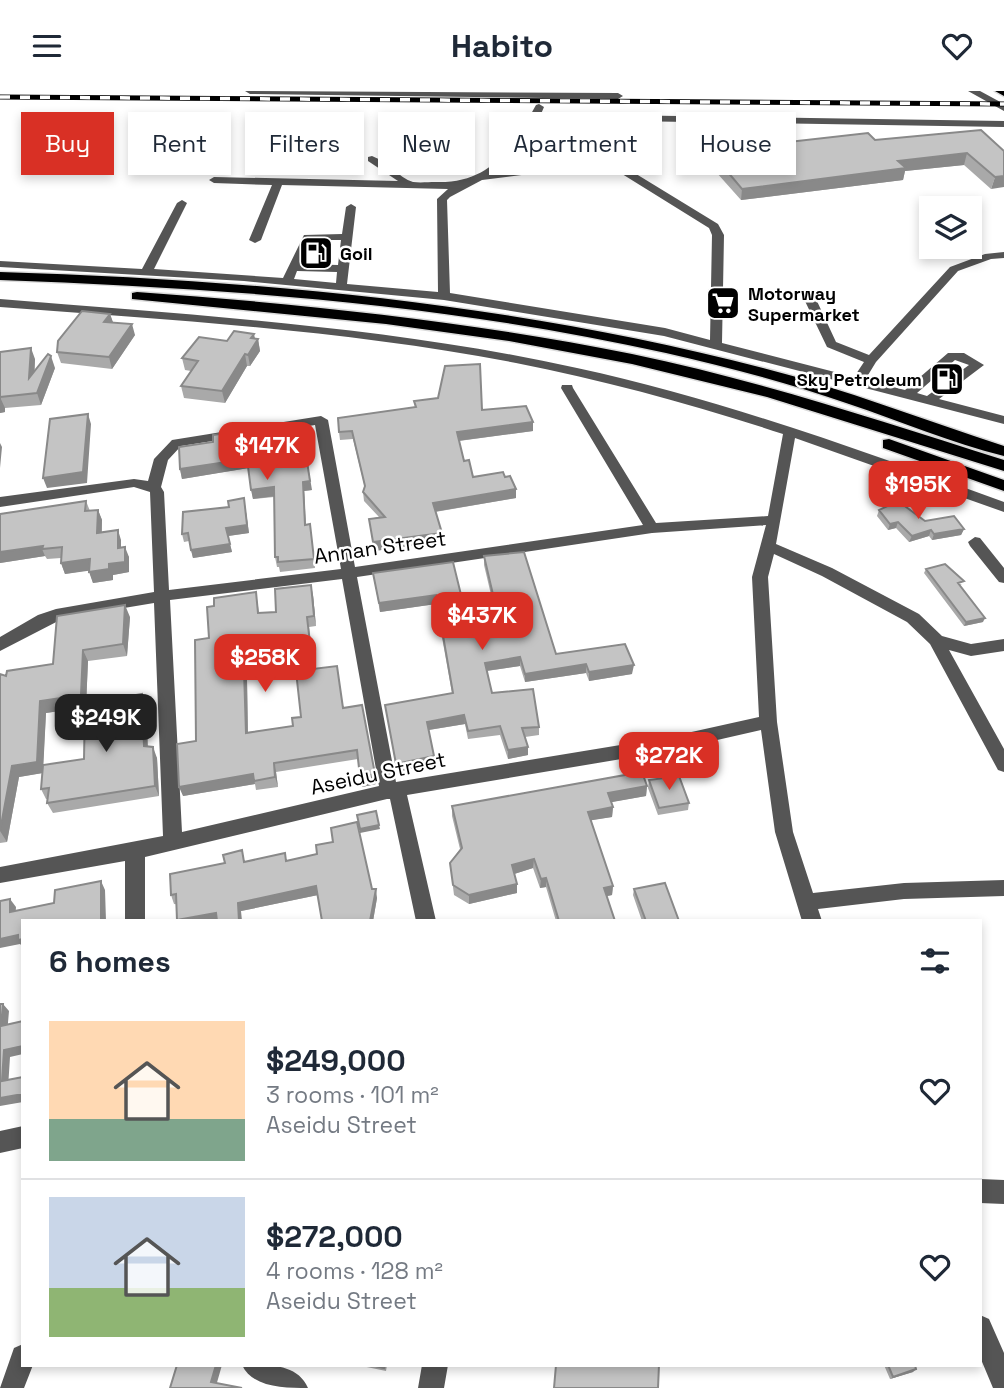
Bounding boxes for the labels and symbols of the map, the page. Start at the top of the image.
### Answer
fuel station icon: Goil [297,234,335,272]
place label: Goil [340,242,373,265]
place label: Motorway Supermarket [748,282,860,326]
supermarket icon: Motorway Supermarket [704,284,742,322]
fuel station icon: Sky Petroleum [928,360,966,398]
place label: Sky Petroleum [797,368,922,391]
pin: $147K [218,423,316,482]
pin: $195K [869,461,967,521]
street label: Annan Street [312,524,448,570]
pin: $437K [433,593,531,652]
pin: $258K [216,635,314,694]
pin: $249K [57,695,155,754]
pin: $272K [620,733,718,792]
street label: Aseidu Street [308,745,448,801]

